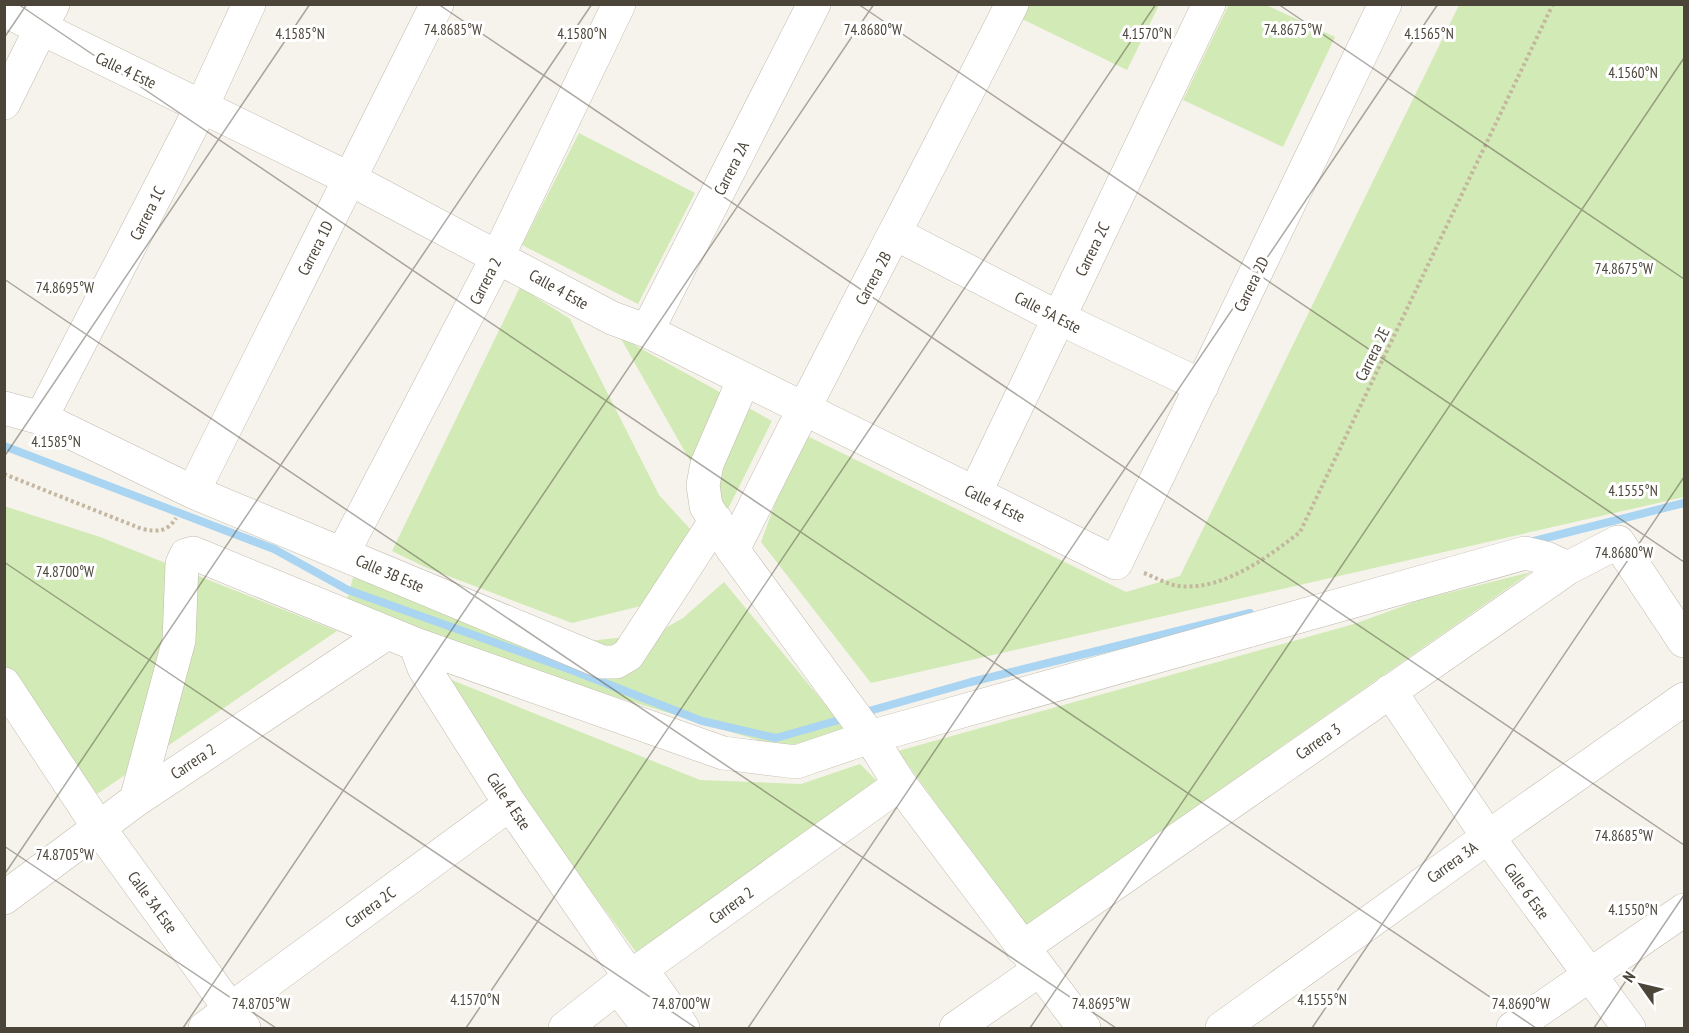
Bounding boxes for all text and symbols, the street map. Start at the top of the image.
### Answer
text: 74.8685°W [424,20,482,39]
text: 74.8680°W [844,20,902,39]
text: 74.8675°W [1264,20,1322,39]
text: 4.1585°N [275,24,325,43]
text: 4.1580°N [557,24,607,43]
text: 4.1570°N [1122,24,1172,43]
text: 4.1565°N [1404,24,1454,43]
street label: Calle 4 Este [92,47,160,93]
text: 4.1560°N [1608,63,1658,82]
street label: Carrera 2A [709,137,753,198]
street label: Carrera 1C [125,183,169,243]
street label: Carrera 1D [293,217,337,279]
street label: Carrera 2C [1070,219,1114,279]
street label: Carrera 2B [851,248,895,308]
street label: Carrera 2D [1229,253,1273,315]
street label: Carrera 2 [465,254,505,308]
text: 74.8675°W [1595,259,1653,278]
street label: Calle 4 Este [526,265,592,313]
text: 74.8695°W [36,278,94,297]
street label: Calle 5A Este [1011,287,1085,337]
street label: Carrera 2E [1350,324,1394,384]
text: 4.1585°N [31,432,81,451]
street label: Calle 4 Este [962,480,1028,526]
text: 4.1555°N [1608,481,1658,500]
text: 74.8680°W [1595,543,1653,562]
street label: Calle 3B Este [353,550,427,596]
text: 74.8700°W [36,562,94,581]
street label: Carrera 3 [1292,718,1344,764]
street label: Carrera 2 [167,739,219,783]
street label: Calle 4 Este [483,769,535,833]
text: 74.8685°W [1595,826,1653,845]
street label: Carrera 3A [1423,837,1482,887]
text: 74.8705°W [36,845,94,864]
street label: Calle 6 Este [1500,859,1554,923]
street label: Calle 3A Este [124,867,182,937]
street label: Carrera 2C [341,882,399,932]
street label: Carrera 2 [705,882,757,928]
text: 4.1550°N [1608,900,1658,919]
north arrow [1611,955,1671,1015]
text: N [1618,967,1639,986]
text: 4.1570°N [450,990,500,1009]
text: 4.1555°N [1297,990,1347,1009]
text: 74.8705°W [232,994,290,1013]
text: 74.8700°W [652,994,710,1013]
text: 74.8695°W [1072,994,1130,1013]
text: 74.8690°W [1492,994,1550,1013]

